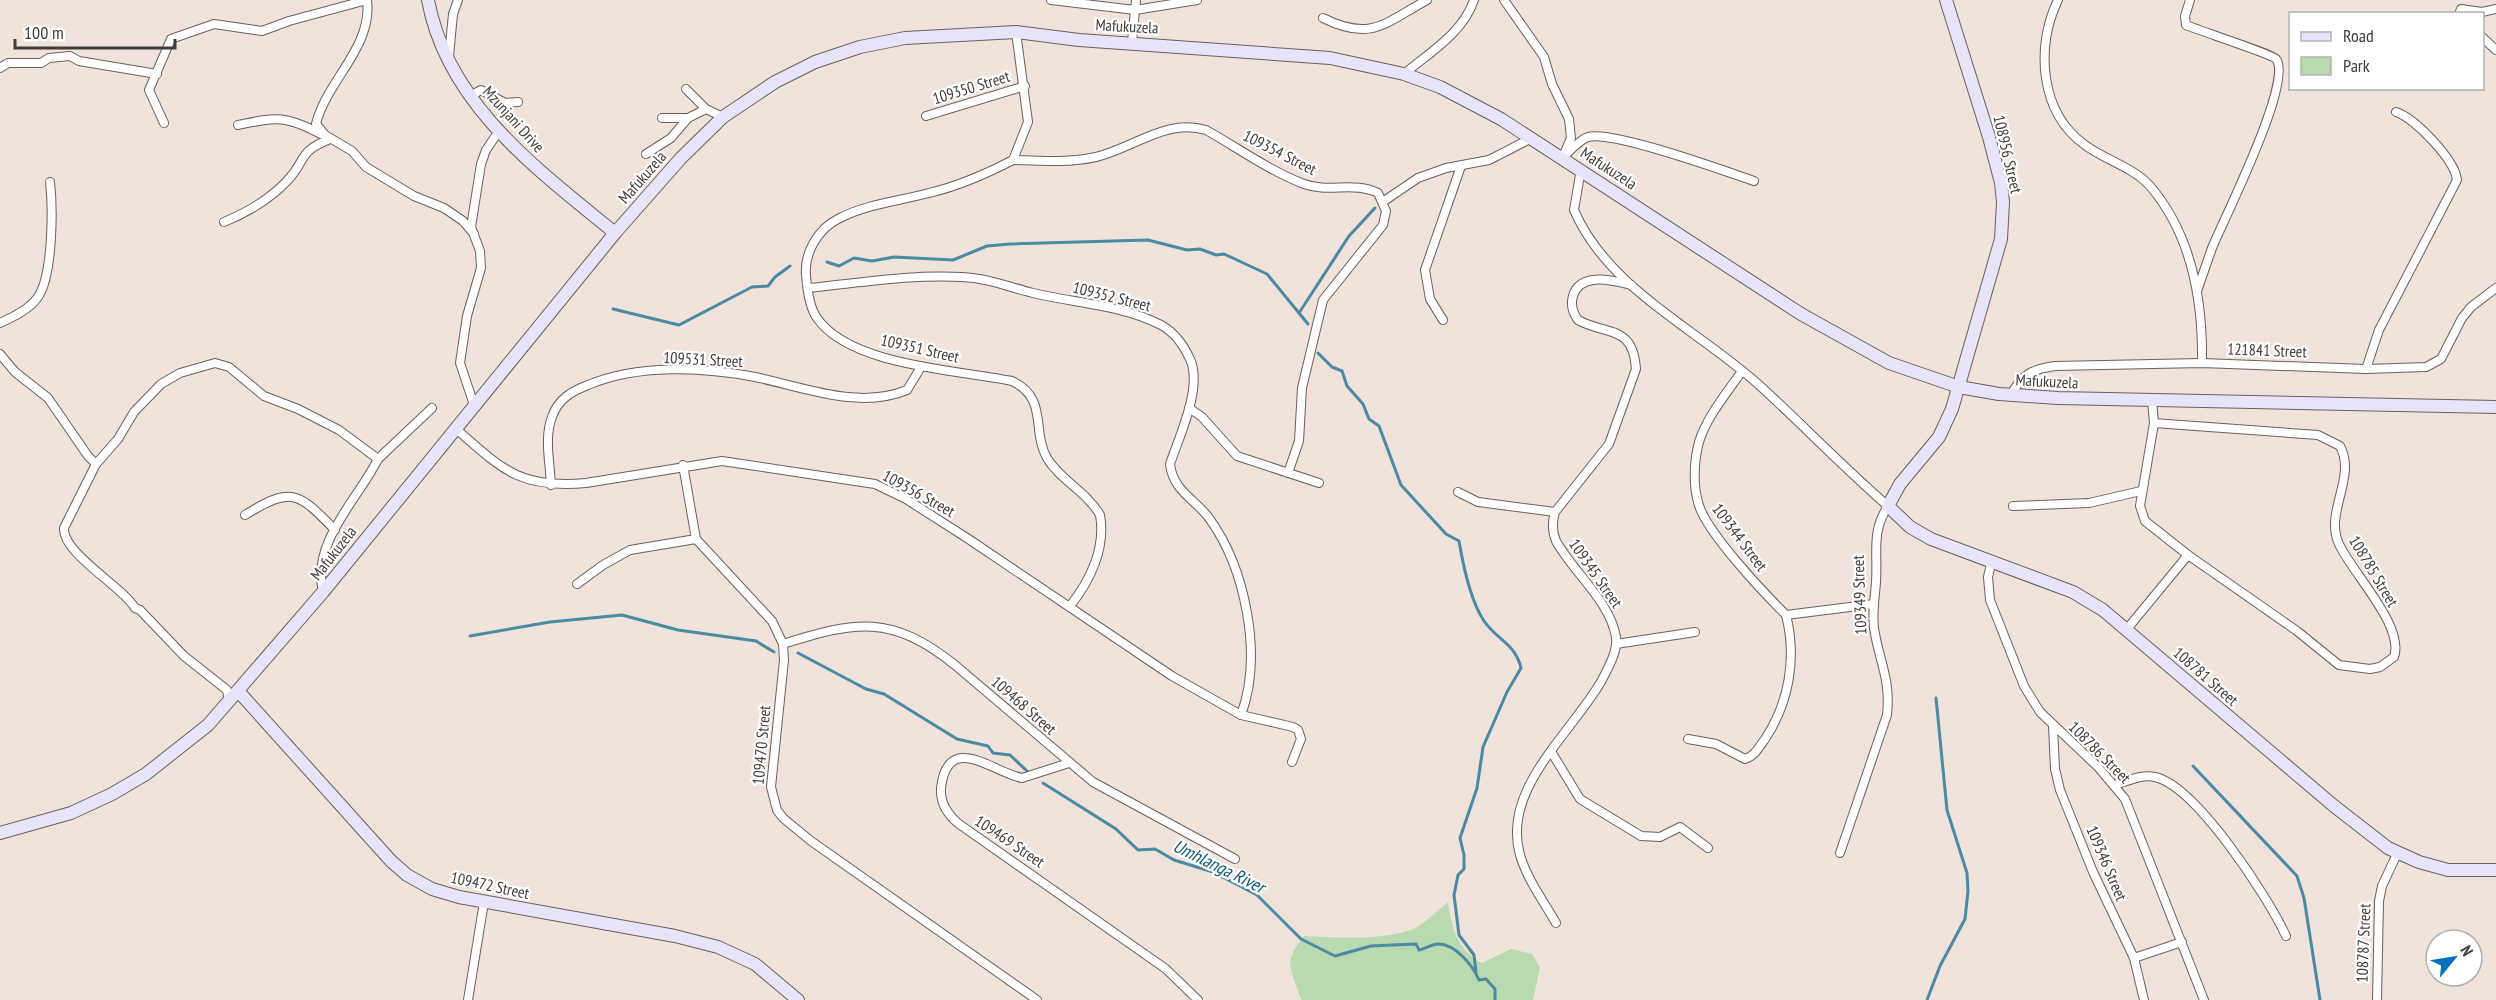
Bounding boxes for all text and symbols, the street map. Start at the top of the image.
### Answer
scale bar [15,12,176,50]
legend [2289,12,2484,90]
street label: Mafukuzela [1095,14,1159,38]
text: 100 m [24,21,64,44]
text: Road [2343,24,2374,47]
text: Park [2343,54,2370,77]
street label: 109350 Street [930,66,1013,108]
street label: Mzunjani Drive [479,82,549,156]
street label: 108956 Street [1989,113,2027,196]
street label: 109354 Street [1240,125,1321,179]
street label: Mafukuzela [1577,142,1641,194]
street label: Mafukuzela [614,147,670,207]
street label: 109352 Street [1071,277,1154,315]
street label: 109351 Street [879,329,962,367]
street label: 121841 Street [2227,339,2308,361]
street label: 109531 Street [663,347,744,371]
street label: Mafukuzela [2015,369,2079,393]
street label: 109356 Street [879,465,959,521]
street label: 109344 Street [1708,499,1772,575]
street label: Mafukuzela [306,522,360,584]
street label: 108785 Street [2345,532,2403,611]
street label: 109345 Street [1565,535,1627,612]
street label: 109349 Street [1848,554,1870,635]
street label: 108781 Street [2169,642,2243,710]
street label: 109468 Street [987,671,1061,739]
street label: 109470 Street [748,704,774,786]
street label: 108786 Street [2065,717,2136,788]
street label: 109469 Street [971,810,1049,872]
street label: 109346 Street [2082,822,2132,904]
water label: Umhlanga River [1169,834,1271,899]
street label: 109472 Street [449,867,532,903]
street label: 108787 Street [2352,903,2374,983]
north arrow [2424,928,2484,988]
text: N [2456,942,2478,959]

